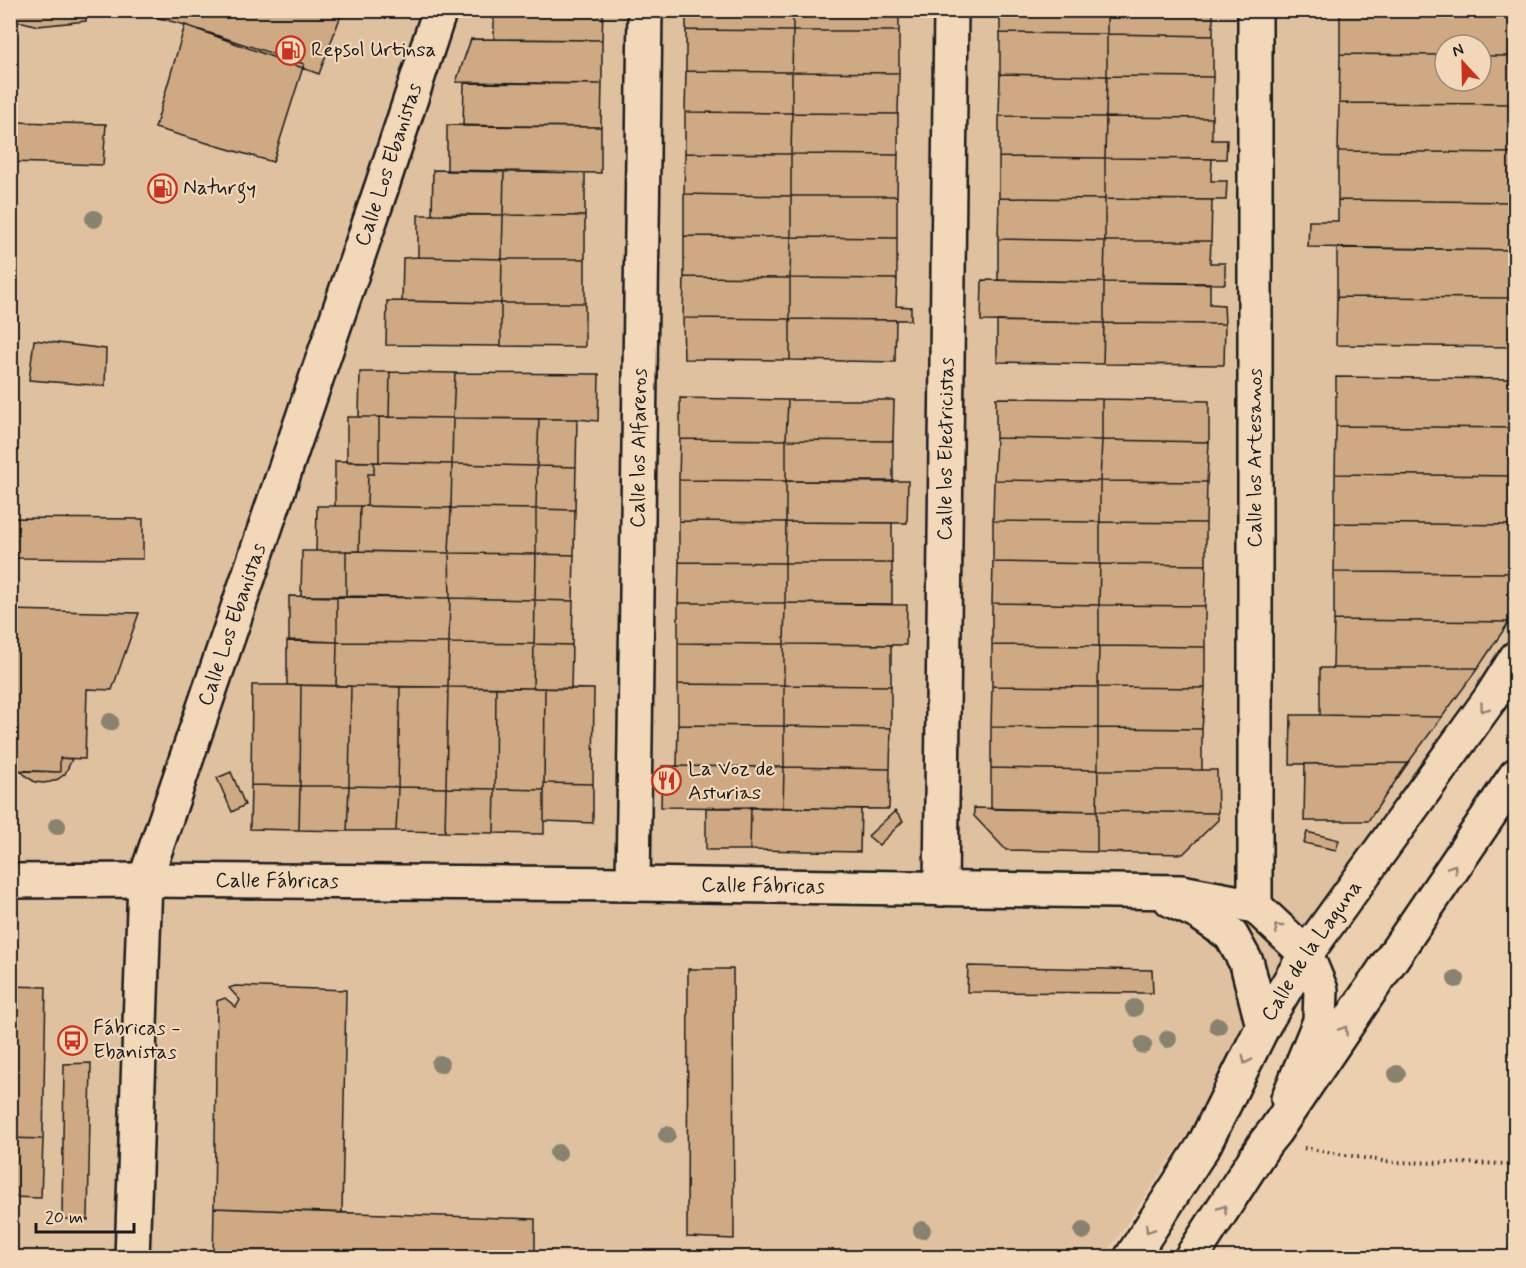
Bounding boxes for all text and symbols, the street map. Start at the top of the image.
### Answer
north arrow [1433,33,1493,93]
fuel station icon: Repsol Urtinsa [274,34,306,66]
place label: Repsol Urtinsa [311,36,436,64]
text: N [1449,39,1467,62]
street label: Calle Los Ebanistas [348,79,429,250]
fuel station icon: Naturgy [146,172,178,204]
place label: Naturgy [183,174,256,204]
street label: Calle los Electricistas [931,357,961,541]
street label: Calle los Alfareros [624,368,654,528]
street label: Calle los Artesanos [1241,368,1269,548]
street label: Calle Los Ebanistas [191,539,273,710]
one-way arrow [1480,701,1491,712]
place label: La Voz de Asturias [688,755,775,807]
restaurant icon: La Voz de Asturias [651,765,683,797]
one-way arrow [1446,864,1457,875]
street label: Calle Fábricas [215,867,339,896]
street label: Calle Fábricas [701,871,825,901]
street label: Calle de la Laguna [1255,875,1369,1027]
one-way arrow [1275,924,1285,935]
place label: Fábricas - Ebanistas [93,1014,181,1066]
bus stop icon: Fábricas - Ebanistas [56,1024,88,1056]
one-way arrow [1337,1025,1348,1036]
one-way arrow [1242,1054,1253,1065]
scale bar [36,1196,134,1234]
one-way arrow [1215,1204,1226,1215]
text: 20 m [45,1206,83,1230]
one-way arrow [1145,1223,1157,1233]

